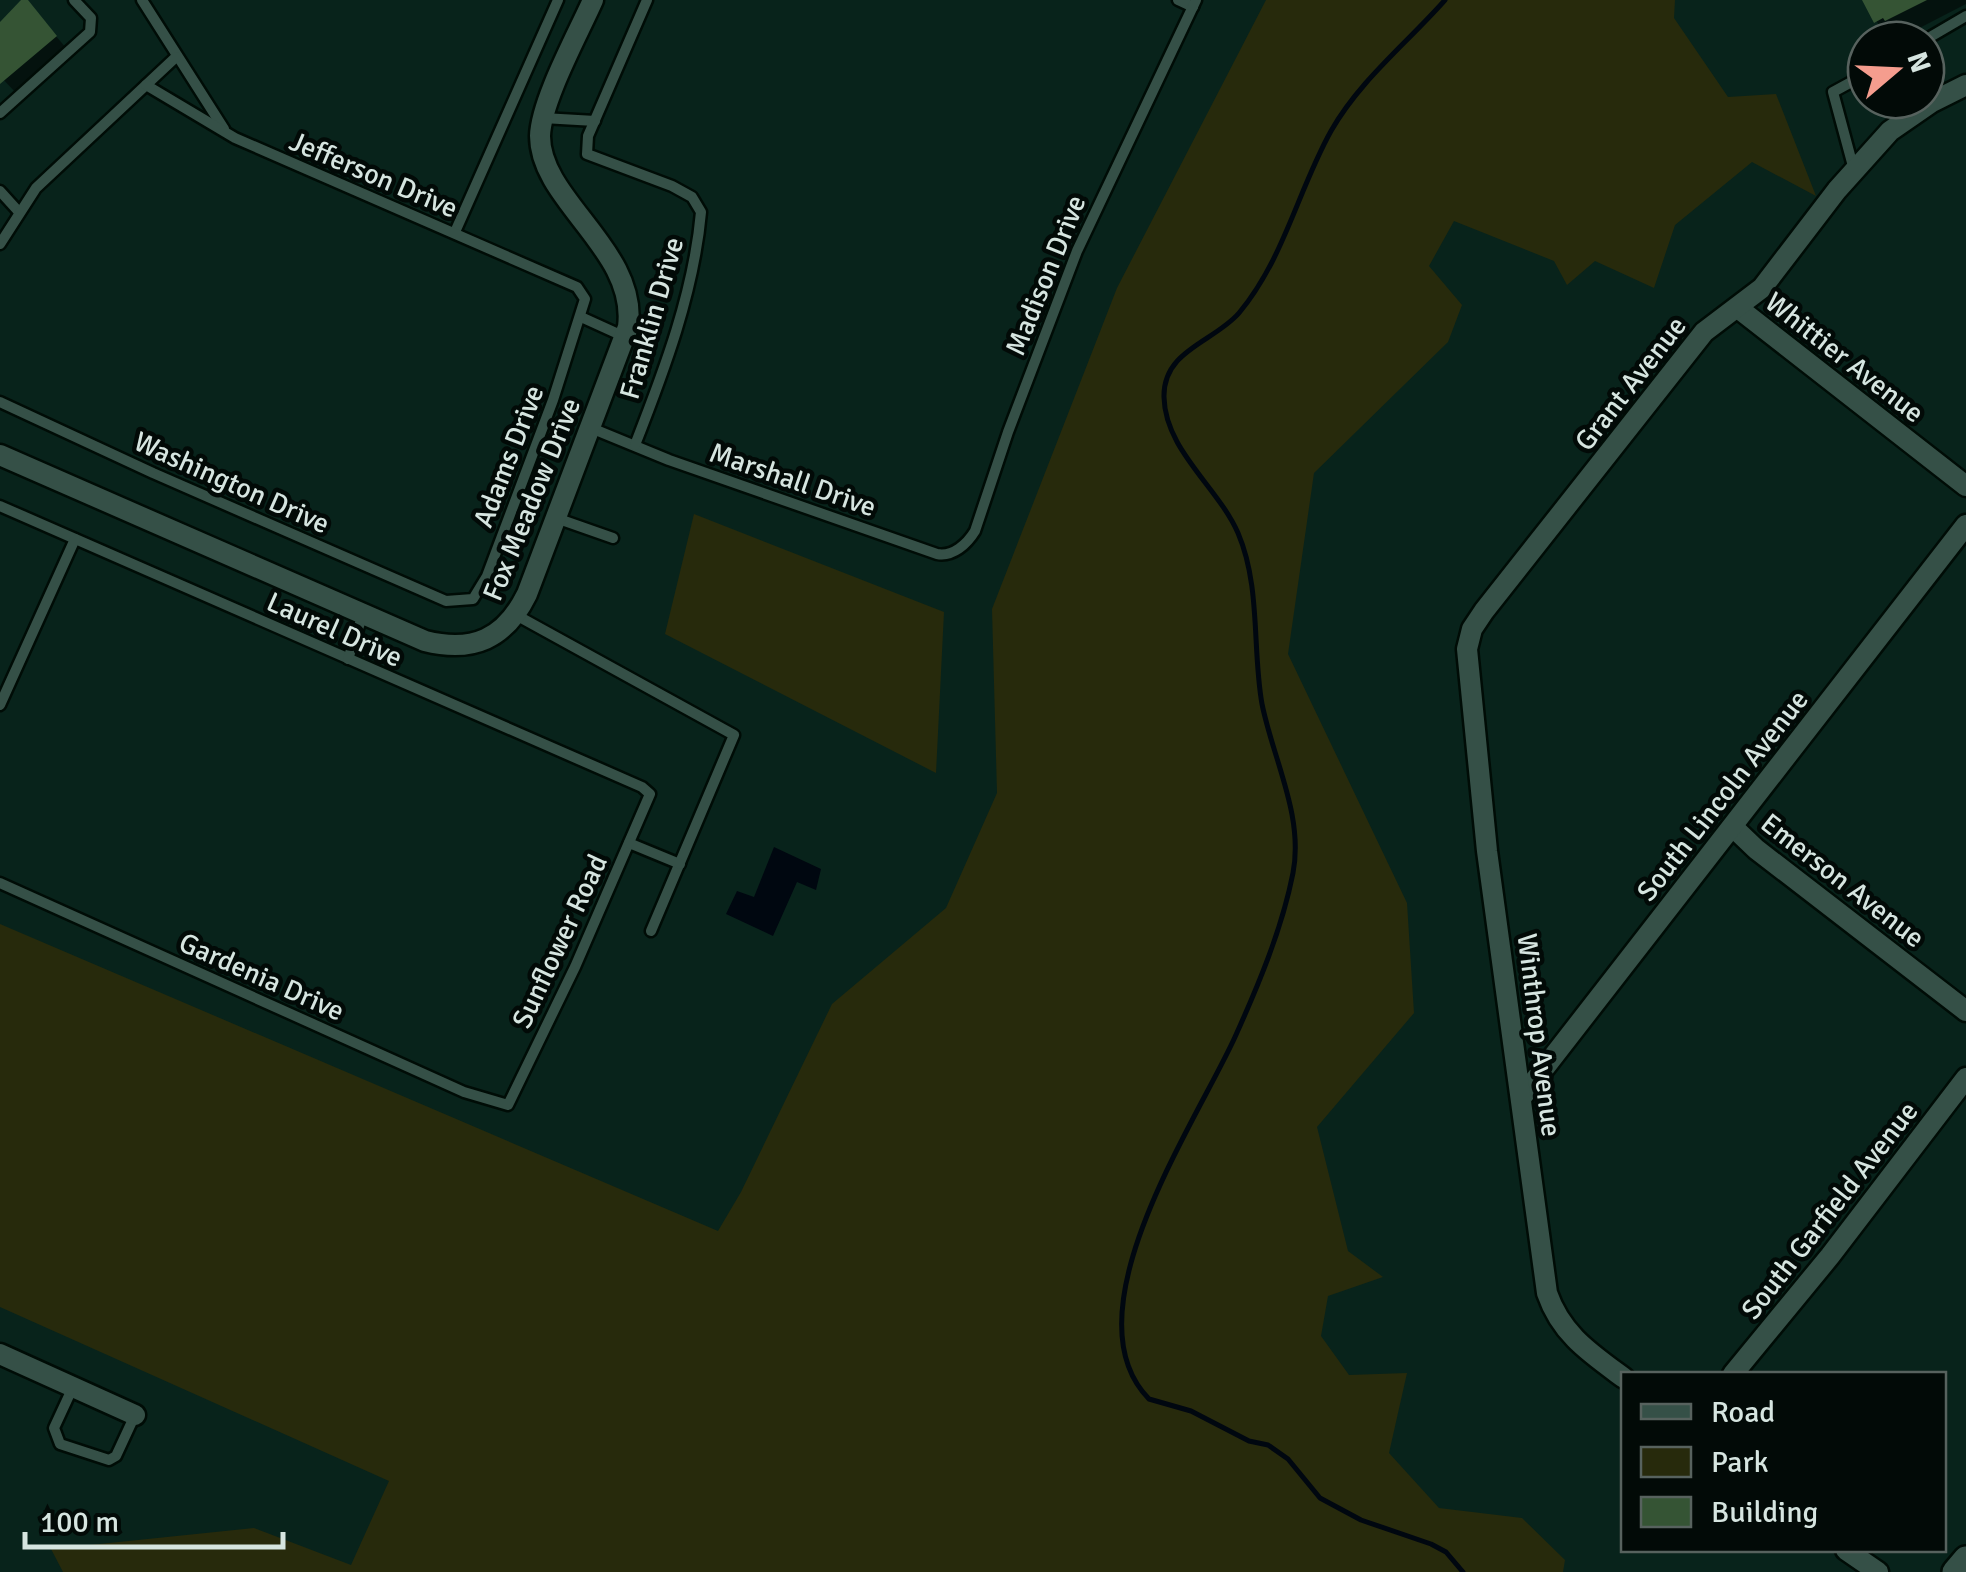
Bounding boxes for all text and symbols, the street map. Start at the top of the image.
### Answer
north arrow [1846,20,1946,120]
text: N [1899,47,1938,77]
street label: Jefferson Drive [284,124,463,226]
street label: Madison Drive [998,190,1094,361]
street label: Franklin Drive [613,233,691,403]
street label: Whittier Avenue [1758,285,1930,430]
street label: Grant Avenue [1568,310,1694,458]
street label: Adams Drive [466,381,552,532]
street label: Fox Meadow Drive [476,393,588,606]
street label: Washington Drive [129,425,335,541]
street label: Marshall Drive [705,436,880,524]
street label: Laurel Drive [262,585,408,675]
street label: South Lincoln Avenue [1630,683,1816,908]
street label: Emerson Avenue [1754,806,1931,955]
street label: Sunflower Road [505,849,615,1034]
street label: Gardenia Drive [174,925,349,1028]
street label: Winthrop Avenue [1510,932,1568,1139]
street label: South Garfield Avenue [1734,1095,1925,1326]
legend [1621,1372,1946,1552]
text: Road [1711,1394,1775,1431]
text: Park [1711,1444,1769,1481]
scale bar [25,1487,282,1549]
text: Building [1711,1494,1818,1531]
text: 100 m [40,1504,119,1541]

